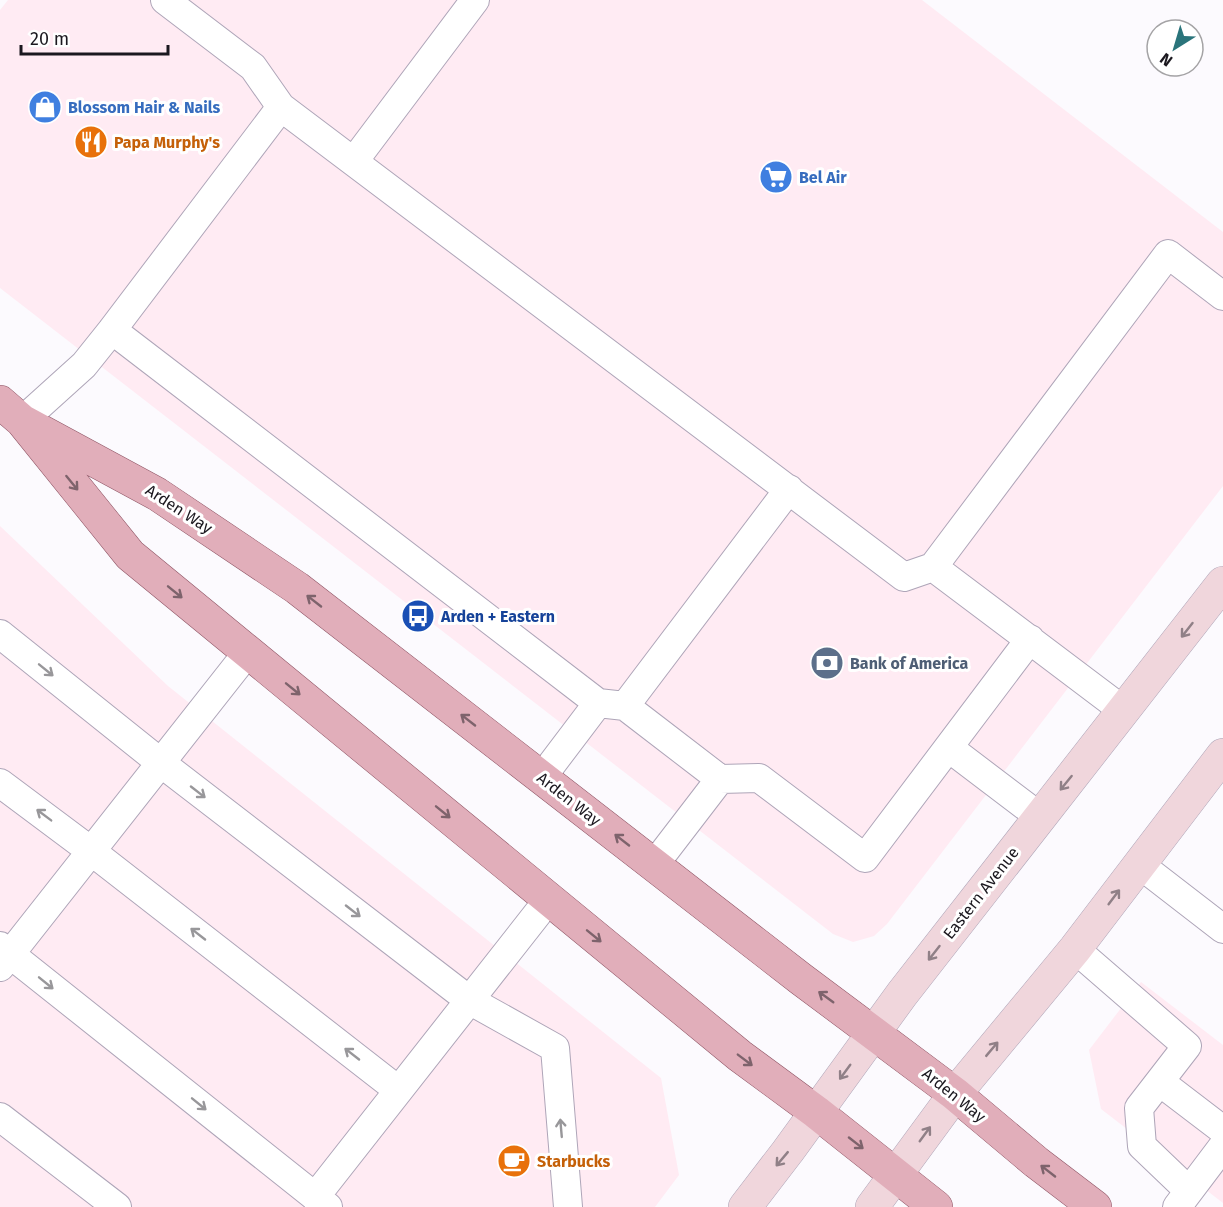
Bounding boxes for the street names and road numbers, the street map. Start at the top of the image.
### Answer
street label: Arden Way [142,480,216,538]
street label: Arden Way [533,768,605,830]
street label: Eastern Avenue [939,843,1023,943]
street label: Arden Way [919,1064,990,1126]

